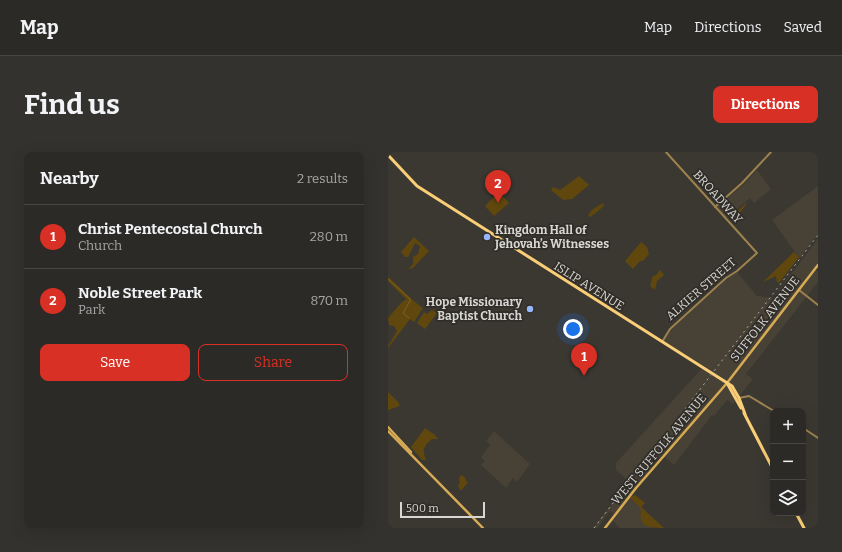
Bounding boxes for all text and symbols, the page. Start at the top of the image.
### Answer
text: Map [20,16,59,39]
text: Map [644,19,672,36]
text: Directions [694,19,762,36]
text: Saved [784,19,822,36]
button: Directions [713,86,818,123]
text: Find us [24,88,120,121]
text: Nearby [40,168,99,189]
street label: BROADWAY [691,168,746,227]
pin: 2 [485,170,511,203]
text: 2 results [297,171,348,186]
text: Christ Pentecostal Church [78,220,262,238]
place label: Kingdom Hall of Jehovah’s Witnesses [494,223,609,251]
text: 1 [50,229,56,244]
text: 280 m [310,229,348,244]
marker: Kingdom Hall of Jehovah’s Witnesses [482,232,492,242]
text: Church [78,238,122,253]
street label: ALKIER STREET [663,255,739,323]
street label: ISLIP AVENUE [551,259,627,313]
street label: SUFFOLK AVENUE [727,274,803,364]
text: Noble Street Park [78,284,202,302]
text: 2 [49,293,57,308]
text: 870 m [311,293,348,308]
place label: Hope Missionary Baptist Church [426,295,522,323]
text: Park [78,302,105,317]
marker: Hope Missionary Baptist Church [525,304,535,314]
your location [563,319,583,339]
pin: 1 [571,343,597,376]
button: Save [40,344,190,381]
button: Share [198,344,348,381]
street label: WEST SUFFOLK AVENUE [609,391,709,507]
map controls [770,408,806,516]
button: + [770,408,806,444]
button: − [770,444,806,480]
button: layers [770,480,806,516]
scale bar [400,500,485,519]
text: 500 m [406,502,439,515]

